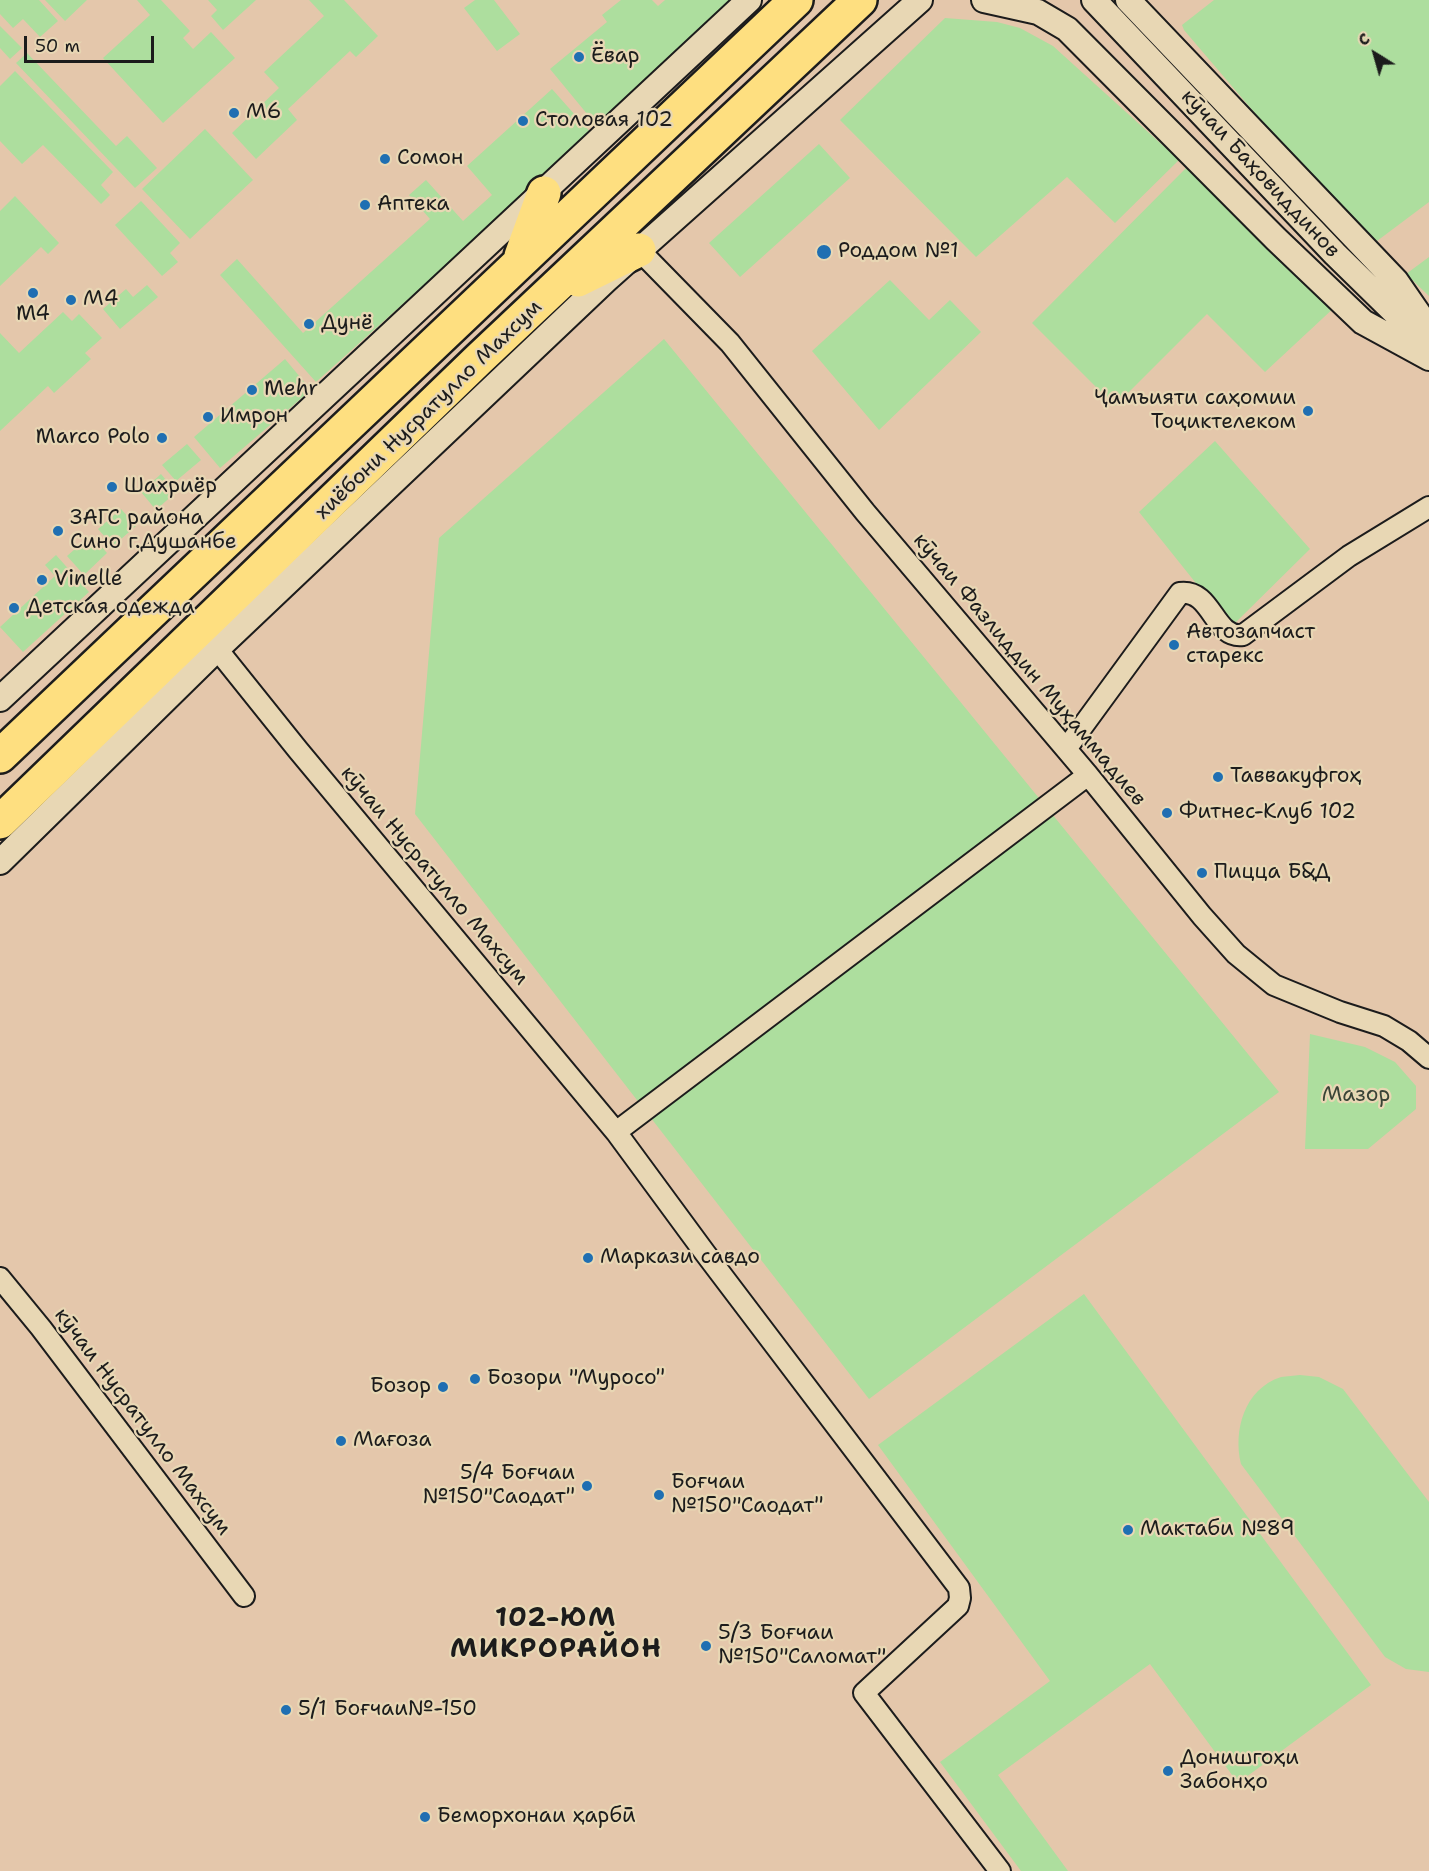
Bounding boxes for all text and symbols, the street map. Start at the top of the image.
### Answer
scale bar [27,24,158,62]
north arrow [1345,24,1405,84]
text: С [1354,28,1374,51]
text: 50 m [35,34,80,58]
place label: Ёвар [591,44,640,70]
marker: Ёвар [572,50,586,64]
street label: кӯчаи Баҳовиддинов [1175,85,1345,263]
place label: М6 [246,100,281,126]
marker: М6 [227,106,241,120]
place label: Столовая 102 [535,108,673,134]
marker: Столовая 102 [516,114,530,128]
place label: Сомон [397,146,463,172]
marker: Сомон [378,152,392,166]
place label: Аптека [377,192,450,218]
marker: Аптека [358,198,372,212]
place label: Роддом №1 [838,239,959,265]
marker: Роддом №1 [815,243,833,261]
marker: M4 [26,286,40,300]
place label: М4 [83,287,118,313]
marker: М4 [64,293,78,307]
street label: хиёбони Нусратулло Махсум [311,295,547,525]
place label: M4 [16,302,50,328]
place label: Дунё [321,311,373,337]
marker: Дунё [302,317,316,331]
place label: Mehr [264,377,318,403]
marker: Mehr [245,383,259,397]
place label: Ҷамъияти саҳомии Тоҷиктелеком [1094,386,1296,436]
place label: Имрон [220,404,288,430]
marker: Ҷамъияти саҳомии Тоҷиктелеком [1301,404,1315,418]
marker: Имрон [201,410,215,424]
place label: Marco Polo [36,425,150,451]
marker: Marco Polo [155,431,169,445]
place label: Шахриёр [124,474,217,500]
marker: Шахриёр [105,480,119,494]
place label: ЗАГС района Сино г.Душанбе [70,506,237,556]
marker: ЗАГС района Сино г.Душанбе [51,524,65,538]
street label: кӯчаи Фазлиддин Муҳаммадиев [907,528,1151,812]
place label: Vinelle [54,567,123,593]
marker: Vinelle [35,573,49,587]
place label: Детская одежда [26,595,195,621]
marker: Детская одежда [7,601,21,615]
place label: Автозапчаст старекс [1186,620,1315,670]
marker: Автозапчаст старекс [1167,638,1181,652]
street label: кӯчаи Нусратулло Махсум [335,761,533,991]
place label: Таввакуфгоҳ [1230,764,1361,790]
marker: Таввакуфгоҳ [1211,770,1225,784]
place label: Фитнес-Клуб 102 [1179,800,1356,826]
marker: Фитнес-Клуб 102 [1160,806,1174,820]
place label: Пицца Б&Д [1214,860,1330,886]
marker: Пицца Б&Д [1195,866,1209,880]
park label: Мазор [1322,1083,1390,1109]
place label: Маркази савдо [600,1245,760,1271]
marker: Маркази савдо [581,1251,595,1265]
street label: кӯчаи Нусратулло Махсум [48,1303,236,1541]
place label: Бозори "Муросо" [487,1366,665,1392]
marker: Бозори "Муросо" [468,1372,482,1386]
place label: Бозор [370,1374,431,1400]
marker: Бозор [436,1380,450,1394]
place label: Мағоза [353,1428,432,1454]
marker: Мағоза [334,1434,348,1448]
place label: 5/4 Боғчаи №150"Саодат" [422,1461,575,1511]
place label: Боғчаи №150"Саодат" [671,1470,824,1520]
marker: 5/4 Боғчаи №150"Саодат" [580,1479,594,1493]
marker: Боғчаи №150"Саодат" [652,1488,666,1502]
place label: Мактаби №89 [1140,1517,1295,1543]
marker: Мактаби №89 [1121,1523,1135,1537]
district label: 102-ЮМ МИКРОРАЙОН [450,1603,662,1666]
place label: 5/3 Боғчаи №150"Саломат" [718,1621,886,1671]
marker: 5/3 Боғчаи №150"Саломат" [699,1639,713,1653]
place label: 5/1 Боғчаи№-150 [298,1697,477,1723]
marker: 5/1 Боғчаи№-150 [279,1703,293,1717]
place label: Донишгоҳи Забонҳо [1180,1746,1299,1796]
marker: Донишгоҳи Забонҳо [1161,1764,1175,1778]
place label: Беморхонаи ҳарбӣ [437,1804,636,1830]
marker: Беморхонаи ҳарбӣ [418,1810,432,1824]

